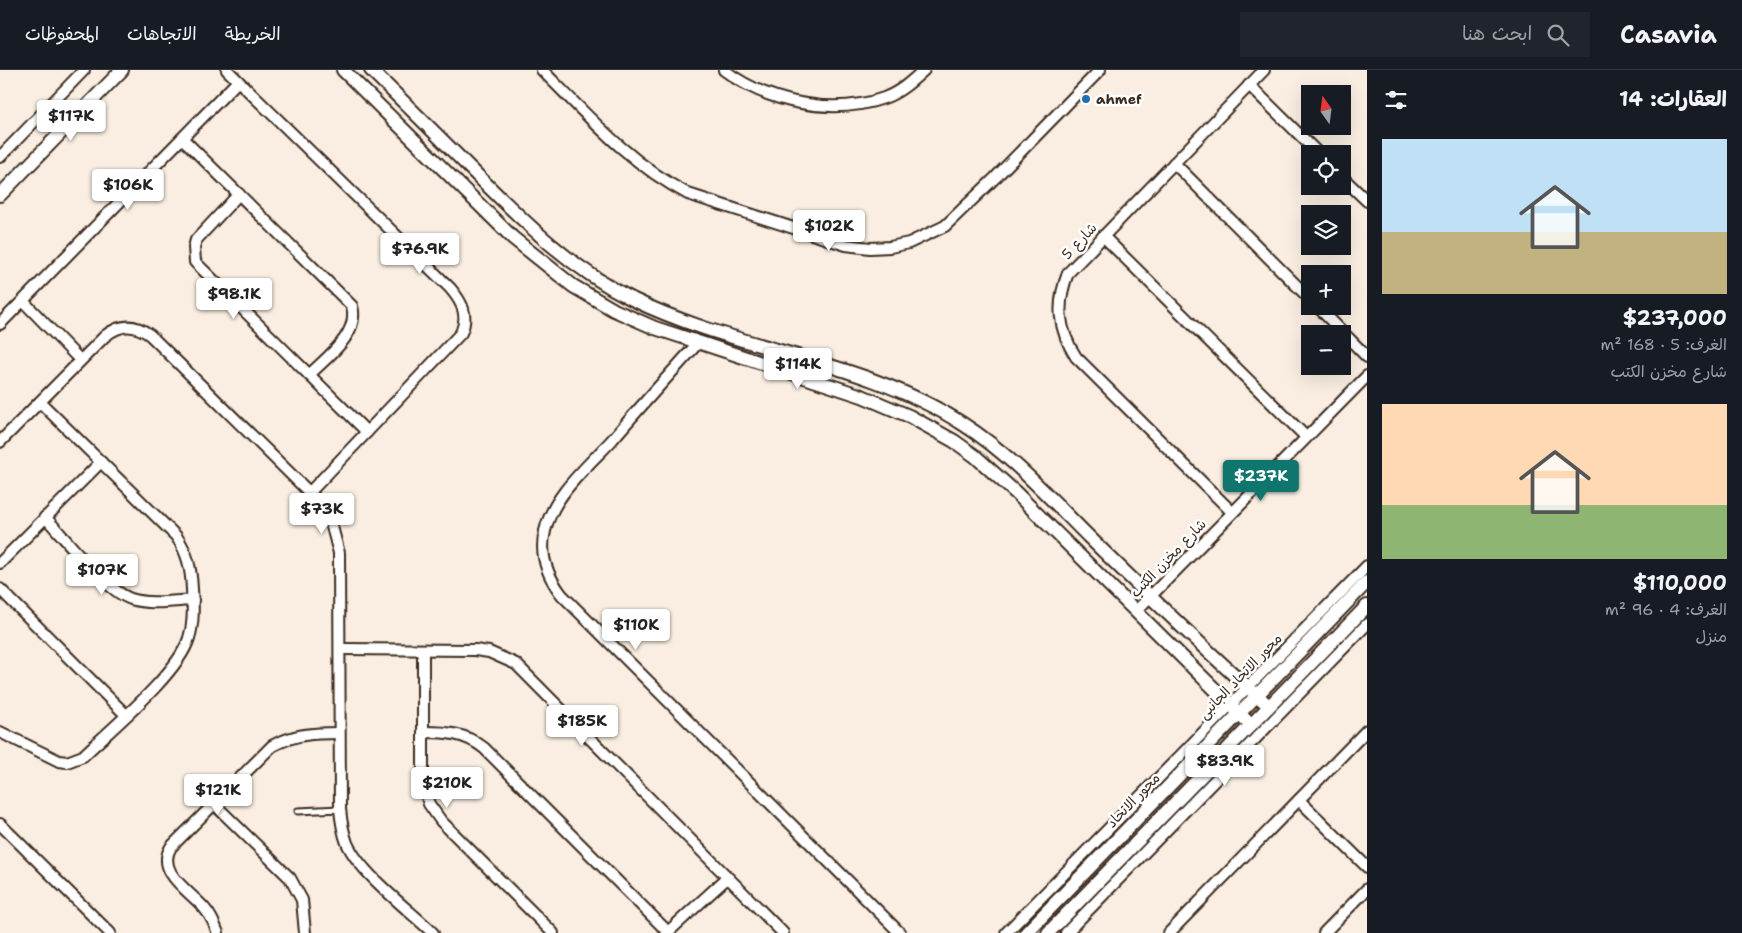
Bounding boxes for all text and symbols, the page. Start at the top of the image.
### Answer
search box [1240,12,1590,57]
text: Casavia [1620,19,1717,51]
text: ابحث هنا [1462,21,1532,46]
icon: search [1544,21,1572,49]
text: المحفوظات [25,22,99,46]
text: الاتجاهات [127,22,197,46]
text: الخريطة [225,22,281,46]
north arrow [1301,85,1351,135]
map controls [1301,85,1351,375]
text: العقارات: 14 [1619,85,1727,113]
icon: filters [1382,86,1410,114]
place label: ahmef [1096,90,1142,108]
marker: ahmef [1080,93,1092,105]
pin: $117K [36,100,106,142]
text: $117K [48,105,94,126]
button: locate [1301,145,1351,195]
pin: $106K [93,168,163,211]
icon: home [1510,172,1600,262]
text: $106K [103,174,153,195]
button: layers [1301,205,1351,255]
pin: $102K [794,210,864,252]
text: $102K [804,215,854,236]
street label: شارع 5 [1058,219,1101,264]
pin: $76.9K [379,232,461,275]
text: $76.9K [391,238,449,259]
button: + [1301,265,1351,315]
pin: $98.1K [193,278,275,320]
text: $98.1K [207,283,261,304]
text: $237,000 [1623,304,1727,332]
button: − [1301,325,1351,375]
text: الغرف: 5 · 168 m² [1600,334,1727,355]
pin: $114K [763,348,833,390]
text: $114K [775,353,821,374]
text: شارع مخزن الكتب [1610,361,1727,382]
icon: home [1510,437,1600,527]
pin: $237K [1226,460,1296,502]
text: $237K [1234,465,1288,486]
pin: $73K [292,492,352,535]
text: $73K [300,498,344,519]
street label: شارع مخزن الكتب [1126,515,1211,602]
pin: $107K [67,554,137,596]
text: $107K [77,559,127,580]
text: $110,000 [1633,569,1727,597]
text: الغرف: 4 · 96 m² [1605,599,1727,620]
pin: $110K [601,608,671,651]
text: $110K [613,614,659,635]
text: منزل [1695,626,1727,647]
street label: محور الاتحاد الجانبى [1194,629,1286,723]
pin: $185K [547,704,617,747]
text: $185K [557,710,607,731]
pin: $83.9K [1184,744,1266,787]
text: $83.9K [1196,750,1254,771]
pin: $210K [412,766,482,809]
street label: محور الاتحاد [1102,769,1164,831]
text: $210K [422,772,472,793]
pin: $121K [183,774,253,816]
text: $121K [195,779,241,800]

